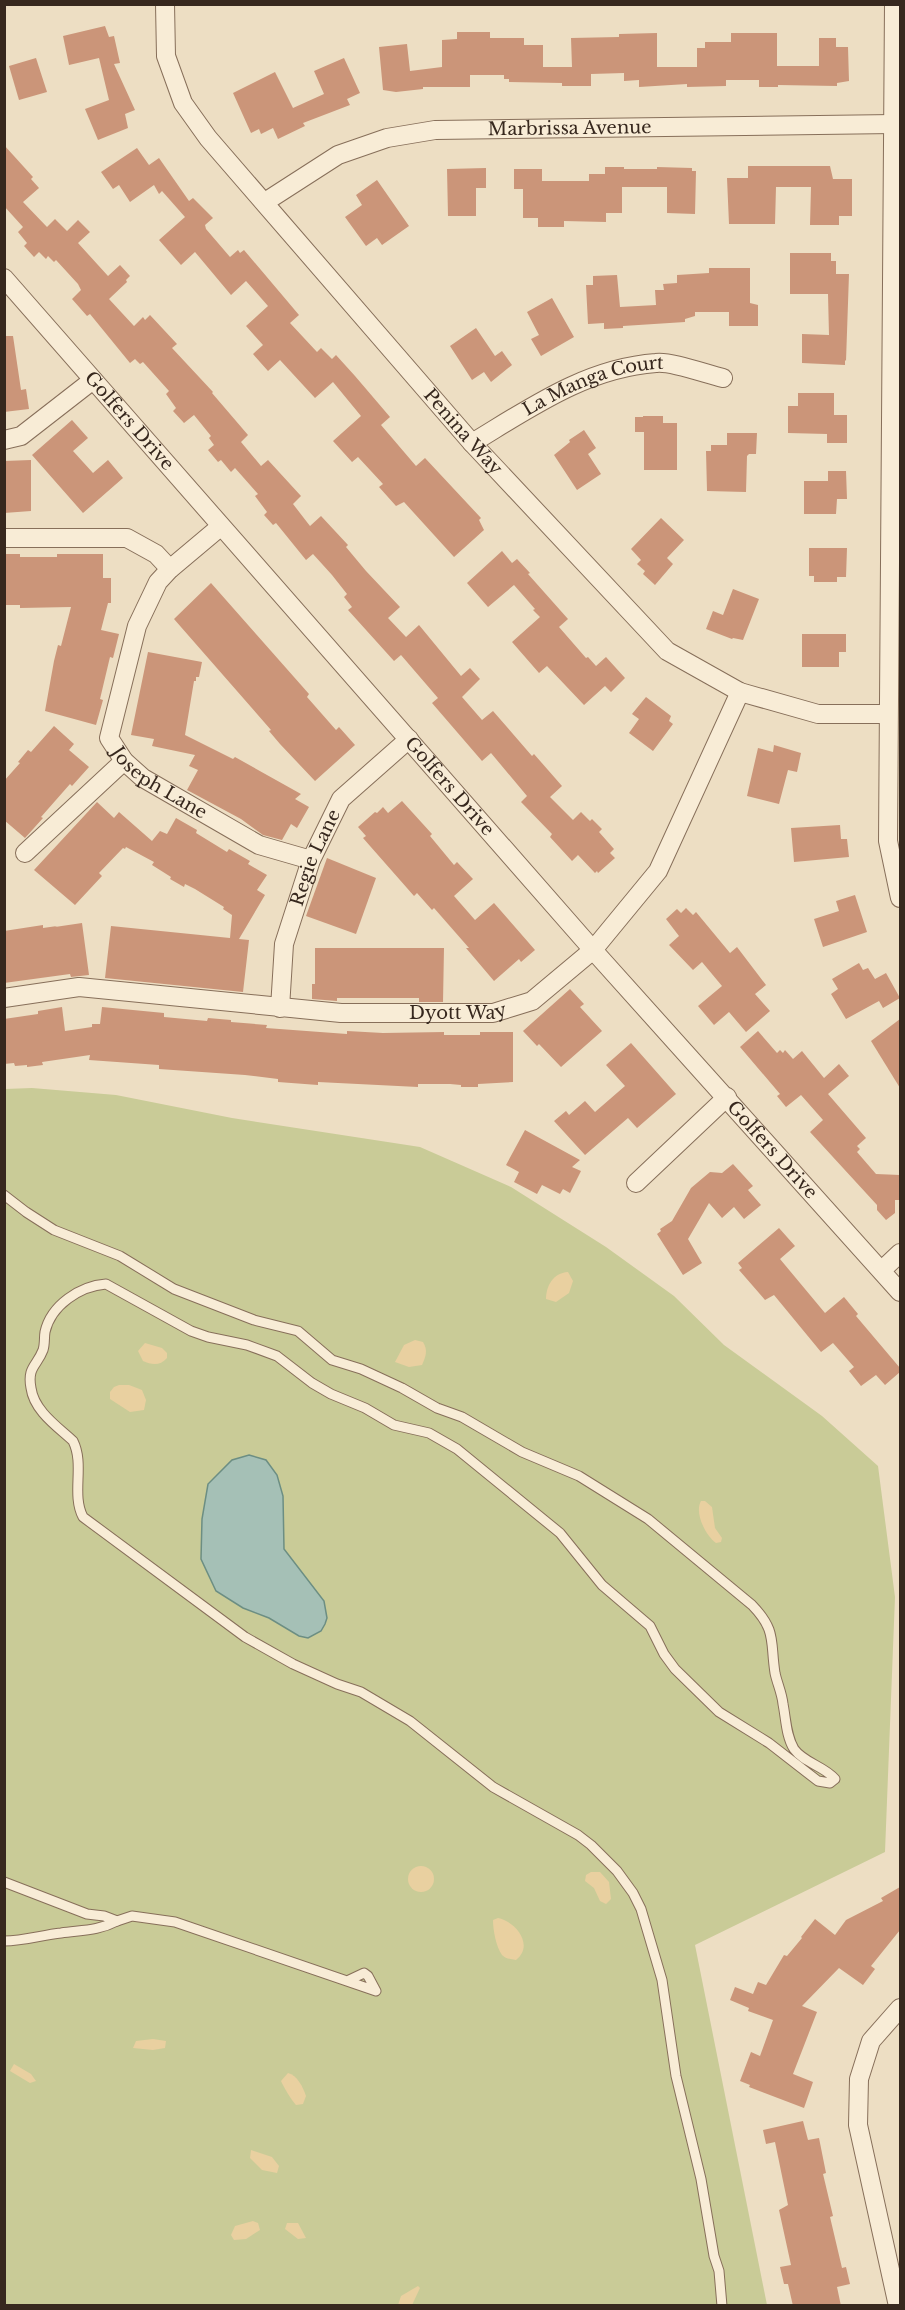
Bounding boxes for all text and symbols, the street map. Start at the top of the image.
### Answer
street label: Marbrissa Avenue [488,116,652,140]
street label: La Manga Court [519,352,664,421]
street label: Golfers Drive [80,367,178,475]
street label: Penina Way [419,384,507,480]
street label: Golfers Drive [400,732,499,840]
street label: Joseph Lane [106,741,211,824]
street label: Regie Lane [286,806,345,909]
street label: Dyott Way [409,998,510,1024]
street label: Golfers Drive [723,1096,822,1203]

